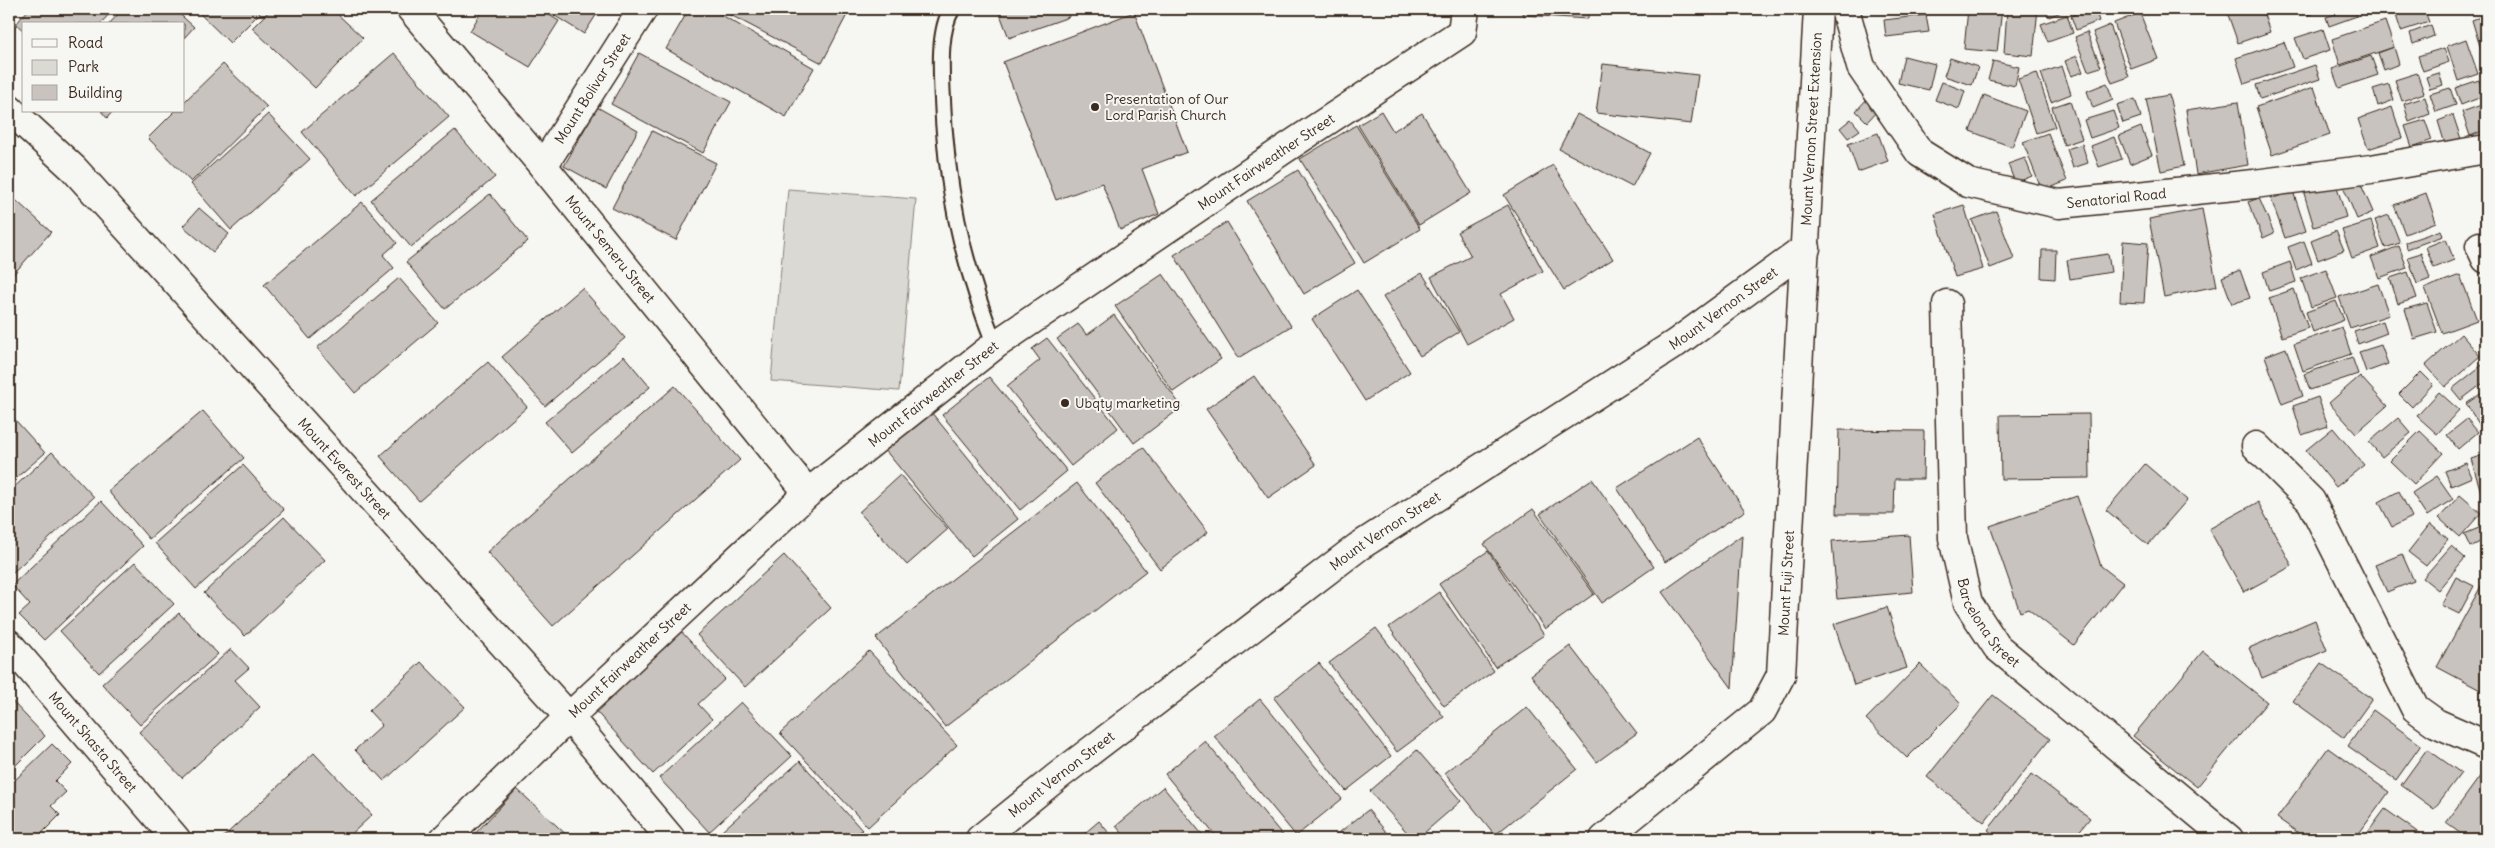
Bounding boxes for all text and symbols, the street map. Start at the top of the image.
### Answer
legend [22,22,185,112]
street label: Mount Bolivar Street [550,29,635,147]
street label: Mount Vernon Street Extension [1797,32,1826,226]
text: Road [68,33,103,52]
text: Park [68,57,99,76]
text: Building [68,83,123,102]
place label: Presentation of Our Lord Parish Church [1105,90,1229,124]
marker: Presentation of Our Lord Parish Church [1089,101,1101,113]
street label: Mount Fairweather Street [1194,109,1338,214]
street label: Senatorial Road [2065,184,2167,212]
street label: Mount Semeru Street [561,192,659,307]
street label: Mount Vernon Street [1666,263,1781,354]
street label: Mount Fairweather Street [865,337,1002,451]
place label: Ubqty marketing [1075,394,1180,412]
marker: Ubqty marketing [1059,397,1071,409]
street label: Mount Everest Street [294,414,395,523]
street label: Mount Vernon Street [1326,487,1444,574]
street label: Mount Fuji Street [1774,530,1798,637]
street label: Barcelona Street [1954,576,2024,671]
street label: Mount Fairweather Street [565,598,695,722]
street label: Mount Shasta Street [45,688,141,796]
street label: Mount Vernon Street [1005,727,1118,821]

